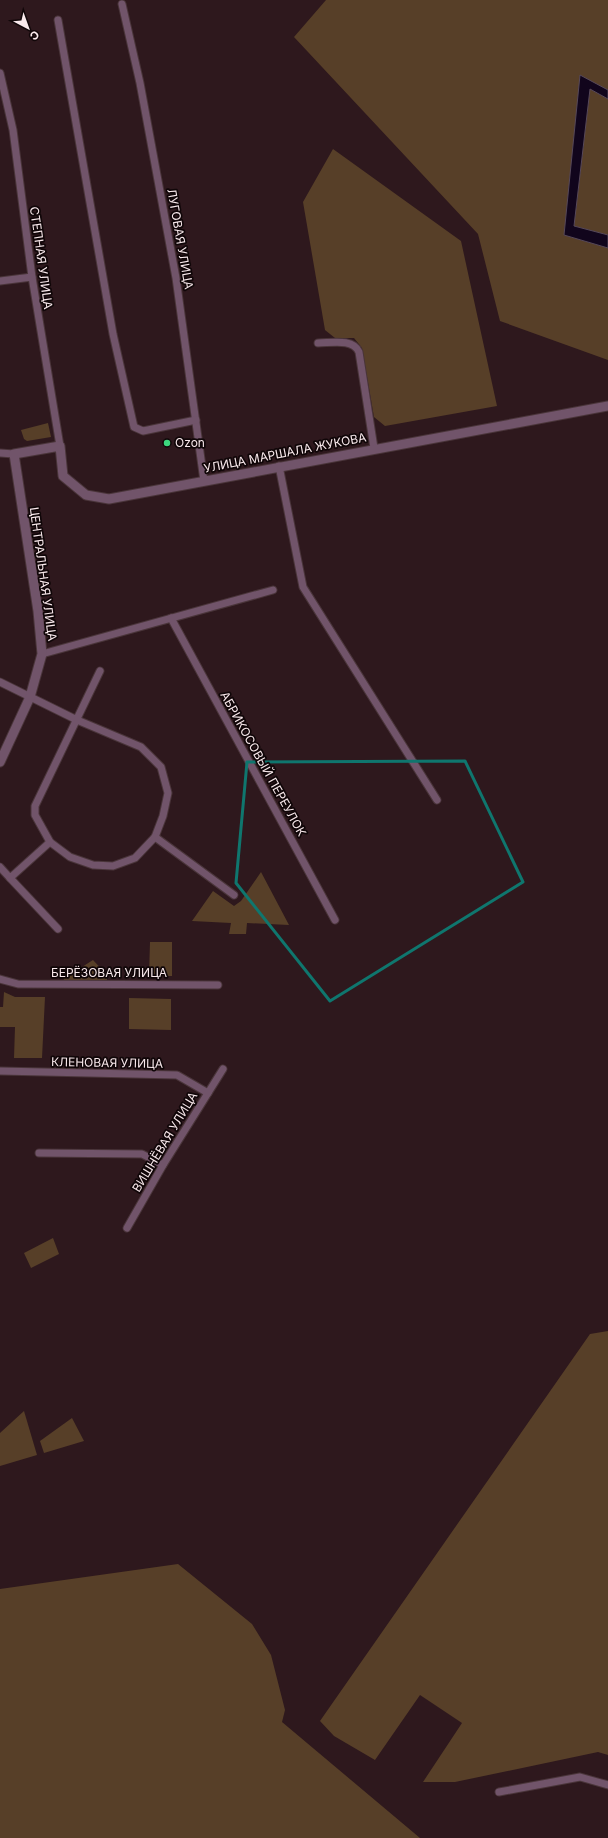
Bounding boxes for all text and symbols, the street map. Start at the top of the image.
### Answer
north arrow [8,8,48,48]
text: С [27,28,42,44]
street label: ЛУГОВАЯ УЛИЦА [164,187,197,290]
street label: СТЕПНАЯ УЛИЦА [27,206,56,310]
street label: УЛИЦА МАРШАЛА ЖУКОВА [202,429,367,476]
place label: Ozon [175,435,205,450]
marker: Ozon [162,438,172,448]
street label: ЦЕНТРАЛЬНАЯ УЛИЦА [27,506,60,642]
street label: АБРИКОСОВЫЙ ПЕРЕУЛОК [217,689,310,839]
street label: БЕРЁЗОВАЯ УЛИЦА [51,965,167,980]
street label: КЛЕНОВАЯ УЛИЦА [51,1054,163,1071]
street label: ВИШНЁВАЯ УЛИЦА [129,1089,200,1195]

